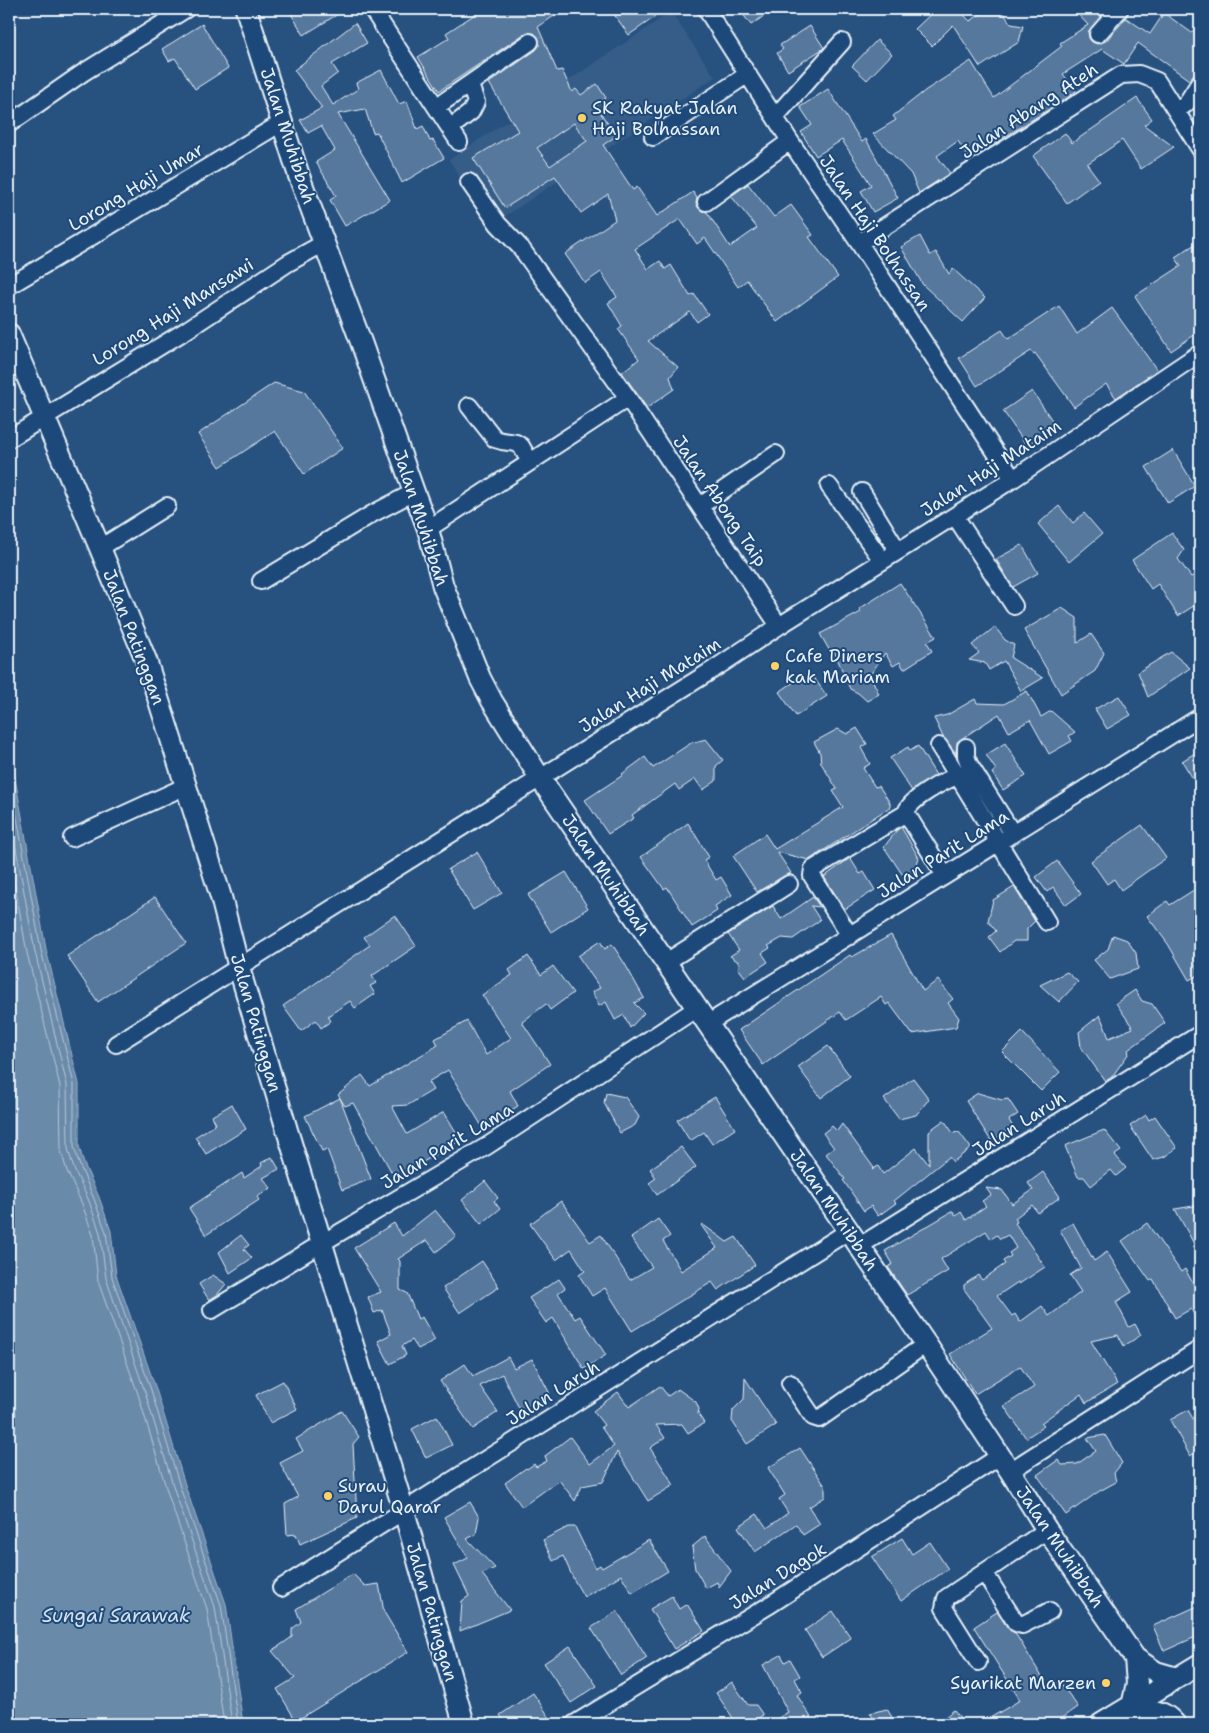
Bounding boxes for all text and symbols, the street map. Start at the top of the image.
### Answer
street label: Jalan Abang Ateh [955,57,1103,165]
street label: Jalan Muhibbah [255,65,321,207]
place label: SK Rakyat Jalan Haji Bolhassan [592,96,737,141]
marker: SK Rakyat Jalan Haji Bolhassan [576,112,588,124]
street label: Lorong Haji Umar [64,137,208,237]
street label: Jalan Haji Bolhassan [814,150,936,316]
street label: Lorong Haji Mansawi [88,253,258,371]
street label: Jalan Haji Mataim [916,414,1066,522]
street label: Jalan Abong Taip [667,431,773,571]
street label: Jalan Muhibbah [388,447,454,589]
street label: Jalan Patinggan [97,566,171,708]
street label: Jalan Haji Mataim [575,632,725,738]
place label: Cafe Diners kak Mariam [785,644,890,689]
marker: Cafe Diners kak Mariam [769,660,781,672]
street label: Jalan Parit Lama [873,804,1013,904]
street label: Jalan Muhibbah [556,809,656,941]
street label: Jalan Patinggan [225,951,287,1095]
street label: Jalan Laruh [968,1086,1070,1162]
street label: Jalan Parit Lama [376,1097,518,1195]
street label: Jalan Muhibbah [784,1144,884,1276]
street label: Jalan Laruh [502,1355,604,1431]
place label: Surau Darul Qarar [338,1474,441,1519]
street label: Jalan Muhibbah [1010,1481,1110,1613]
marker: Surau Darul Qarar [322,1490,334,1502]
street label: Jalan Dagok [725,1537,831,1615]
street label: Jalan Patinggan [401,1540,463,1684]
water label: Sungai Sarawak [42,1603,190,1628]
place label: Syarikat Marzen [950,1671,1096,1695]
marker: Syarikat Marzen [1100,1677,1112,1689]

